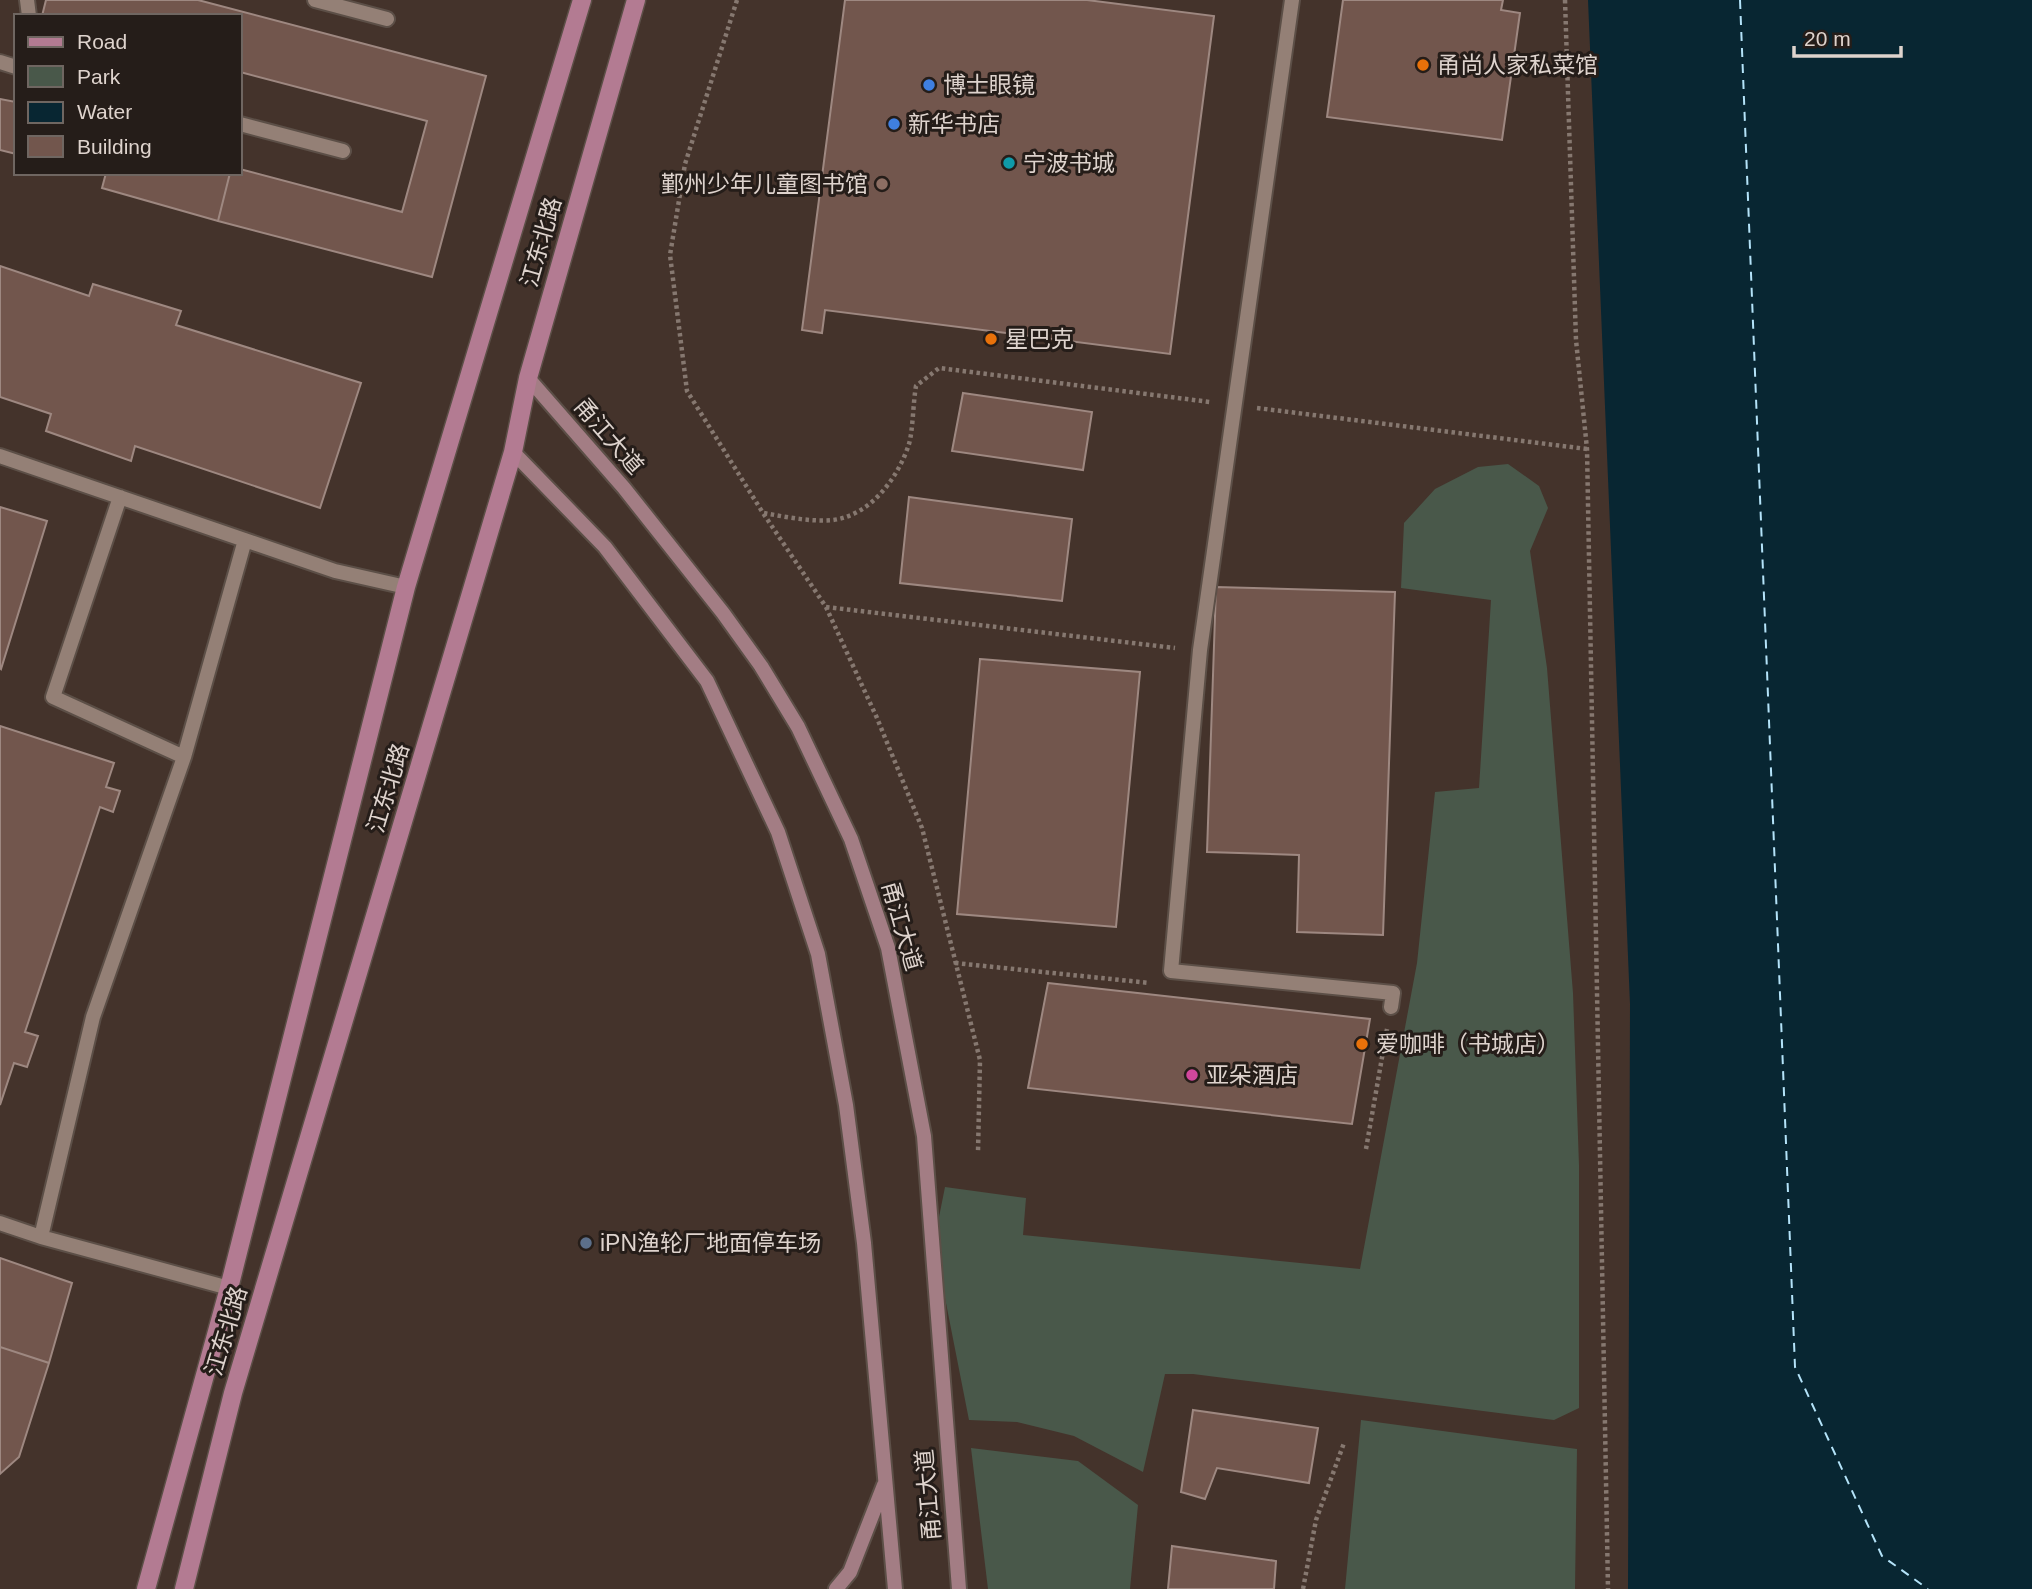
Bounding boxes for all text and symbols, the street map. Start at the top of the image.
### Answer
legend [14,14,242,175]
scale bar [1794,14,1901,58]
text: 20 m [1804,27,1851,50]
text: Road [77,30,127,53]
place label: 甬尚人家私菜馆 [1437,52,1598,78]
marker: 甬尚人家私菜馆 [1415,57,1431,73]
text: Park [77,65,121,88]
place label: 博士眼镜 [943,72,1035,98]
marker: 博士眼镜 [921,77,937,93]
text: Water [77,100,132,123]
place label: 新华书店 [908,111,1000,137]
marker: 新华书店 [886,116,902,132]
text: Building [77,135,152,158]
place label: 宁波书城 [1023,150,1115,176]
marker: 宁波书城 [1001,155,1017,171]
place label: 鄞州少年儿童图书馆 [661,171,868,197]
marker: 鄞州少年儿童图书馆 [874,176,890,192]
street label: 江东北路 [516,194,566,290]
place label: 星巴克 [1005,326,1074,352]
marker: 星巴克 [983,331,999,347]
street label: 甬江大道 [569,393,649,479]
street label: 江东北路 [362,740,414,836]
street label: 甬江大道 [877,878,927,974]
place label: 爱咖啡（书城店） [1376,1031,1560,1057]
marker: 爱咖啡（书城店） [1354,1036,1370,1052]
place label: 亚朵酒店 [1206,1062,1298,1088]
marker: 亚朵酒店 [1184,1067,1200,1083]
place label: iPN渔轮厂地面停车场 [600,1230,821,1256]
marker: iPN渔轮厂地面停车场 [578,1235,594,1251]
street label: 江东北路 [200,1283,252,1379]
street label: 甬江大道 [911,1448,945,1542]

